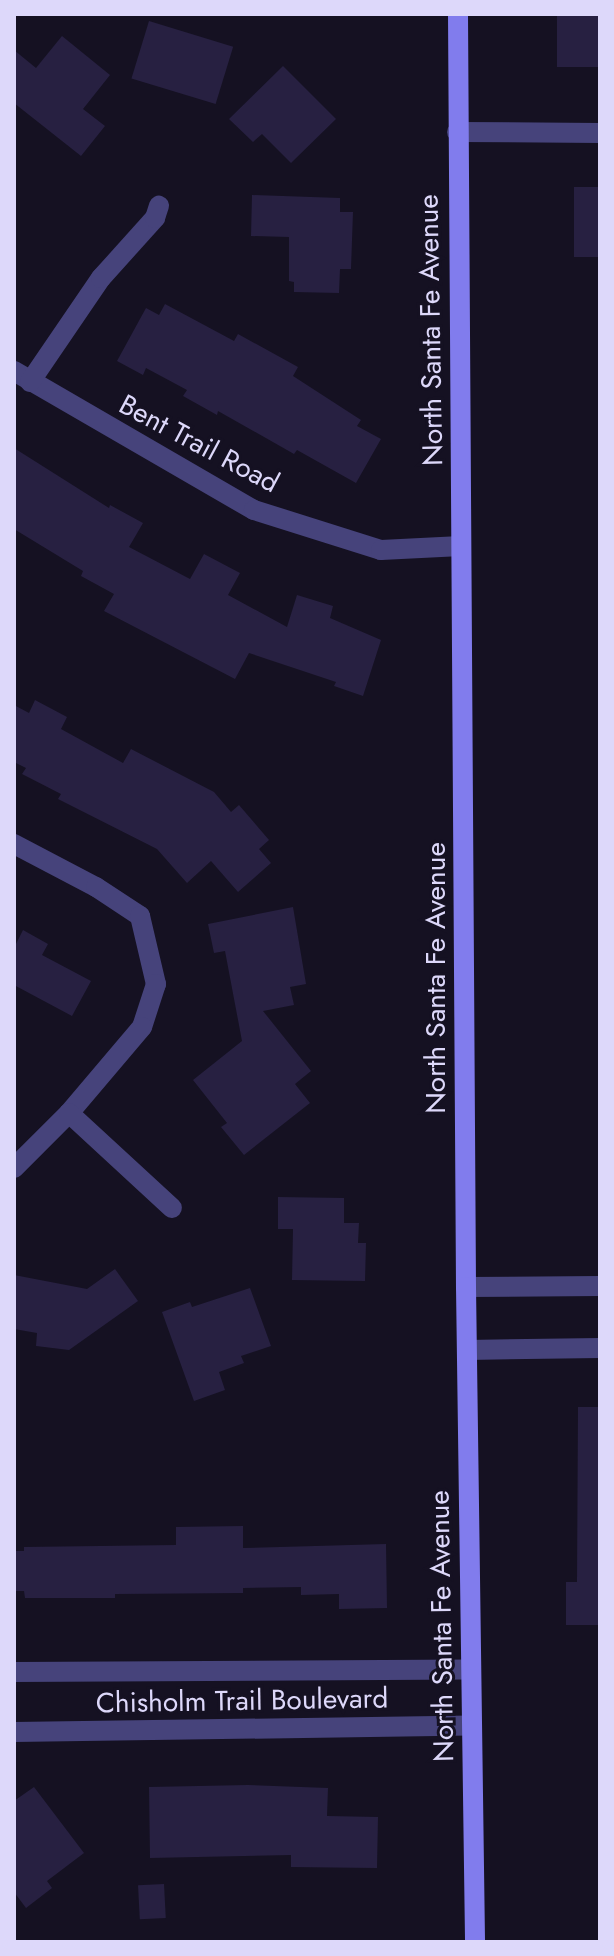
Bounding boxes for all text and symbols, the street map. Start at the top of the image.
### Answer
street label: North Santa Fe Avenue [412,194,450,466]
street label: Bent Trail Road [113,388,285,500]
street label: North Santa Fe Avenue [419,842,453,1114]
street label: North Santa Fe Avenue [423,1490,461,1762]
street label: Chisholm Trail Boulevard [95,1682,389,1720]

